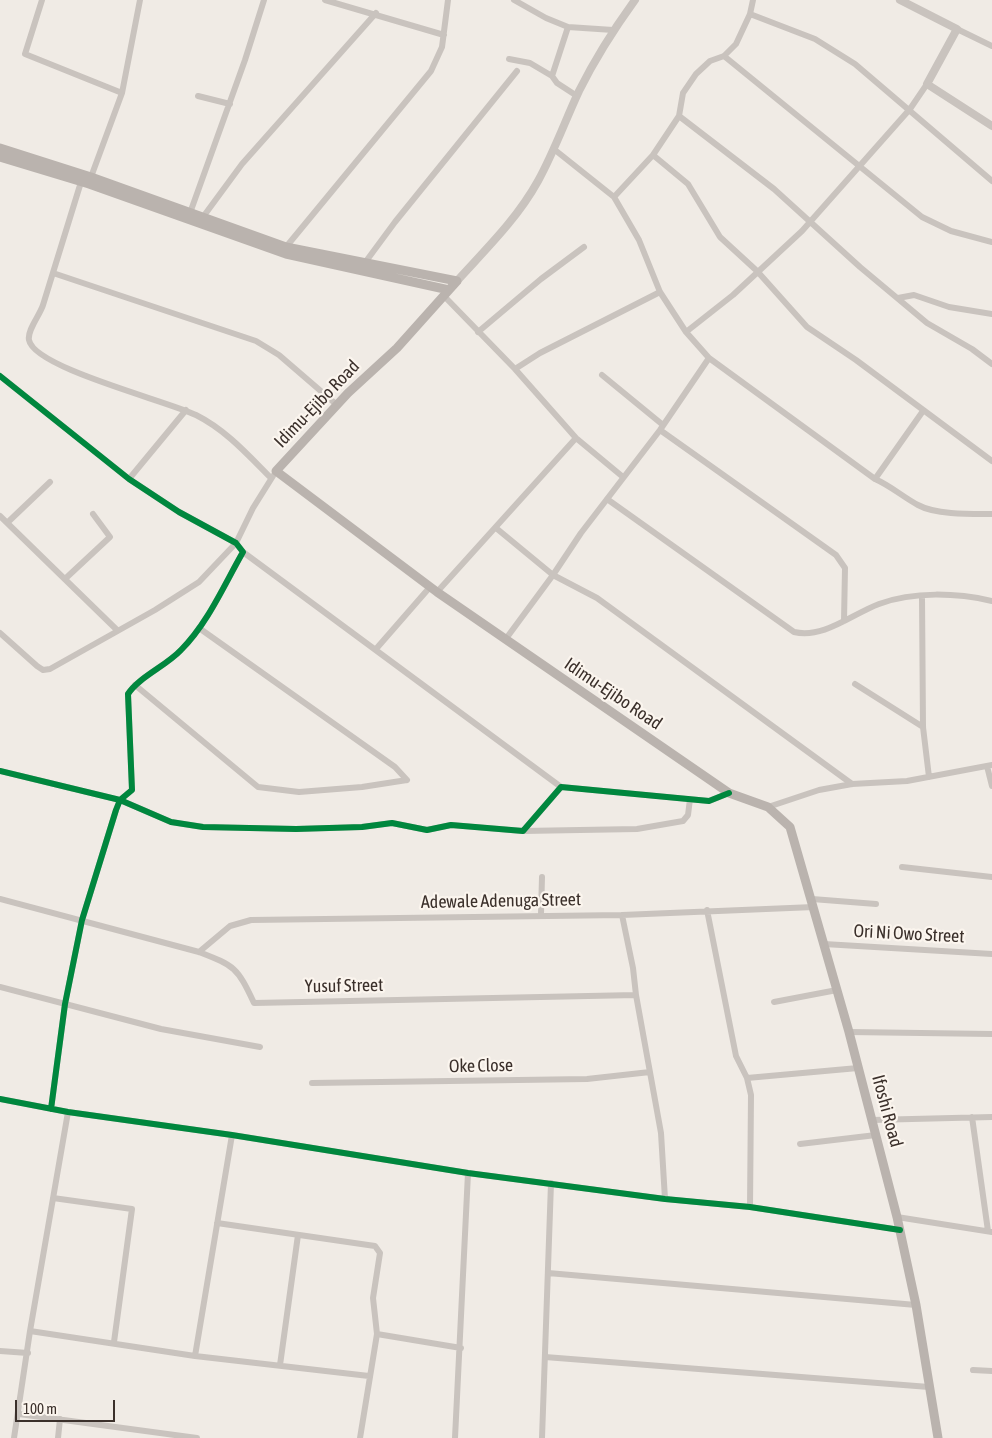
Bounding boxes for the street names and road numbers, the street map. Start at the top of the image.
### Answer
street label: Idimu-Ejibo Road [270,356,364,452]
street label: Idimu-Ejibo Road [560,653,666,735]
street label: Adewale Adenuga Street [421,889,581,913]
street label: Ori Ni Owo Street [853,920,965,948]
street label: Yusuf Street [304,975,384,997]
street label: Oke Close [449,1055,513,1077]
street label: Ifoshi Road [867,1072,907,1150]

